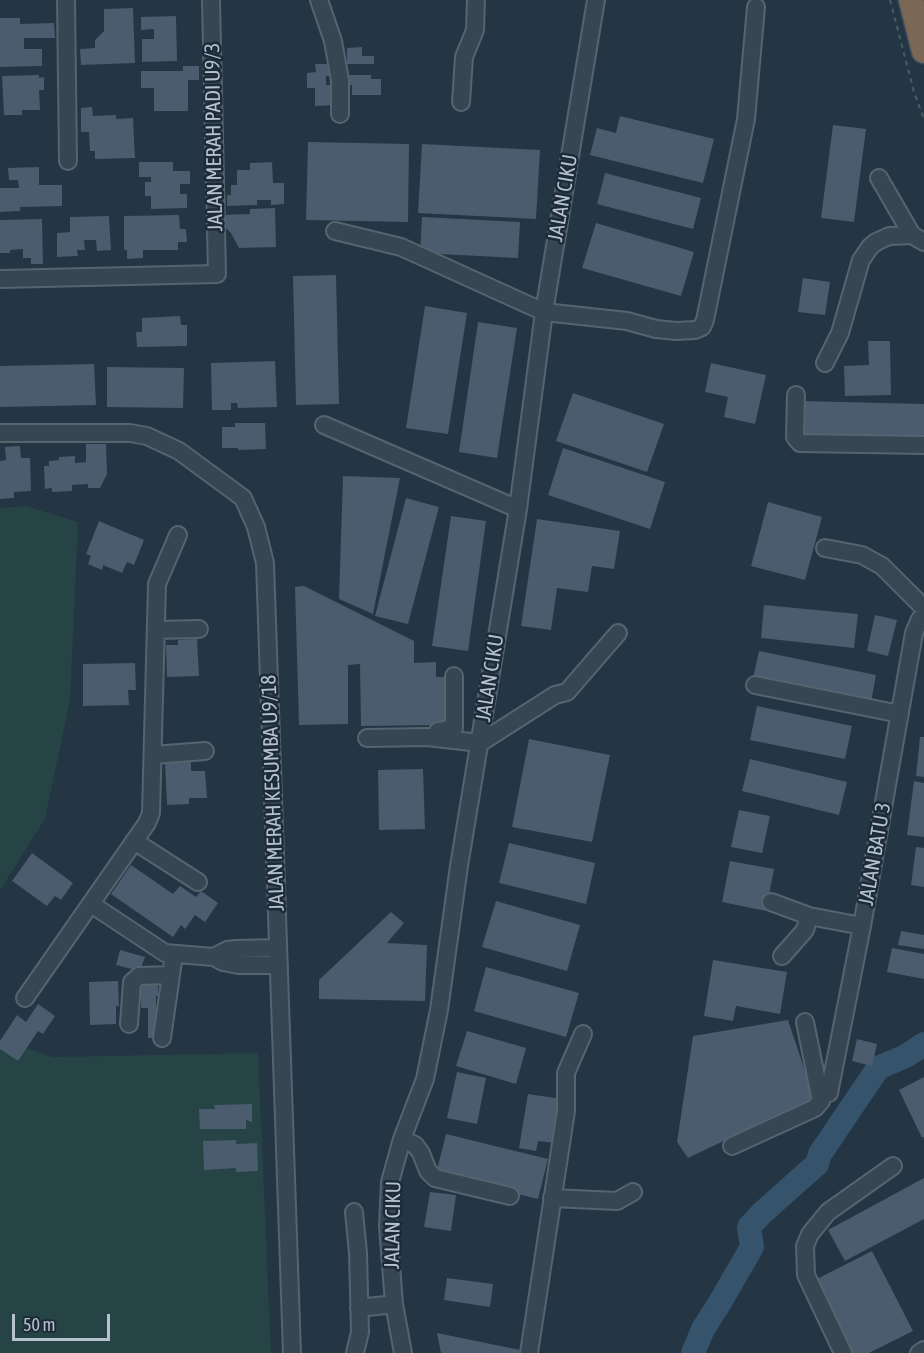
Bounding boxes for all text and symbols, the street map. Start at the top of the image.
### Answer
street label: JALAN MERAH PADI U9/3 [200,43,228,231]
street label: JALAN CIKU [543,152,583,244]
street label: JALAN CIKU [471,632,509,724]
street label: JALAN MERAH KESUMBA U9/18 [256,674,290,912]
street label: JALAN BATU 3 [854,800,896,908]
street label: JALAN CIKU [380,1181,406,1269]
scale bar [15,1302,112,1340]
text: 50 m [23,1314,55,1335]

